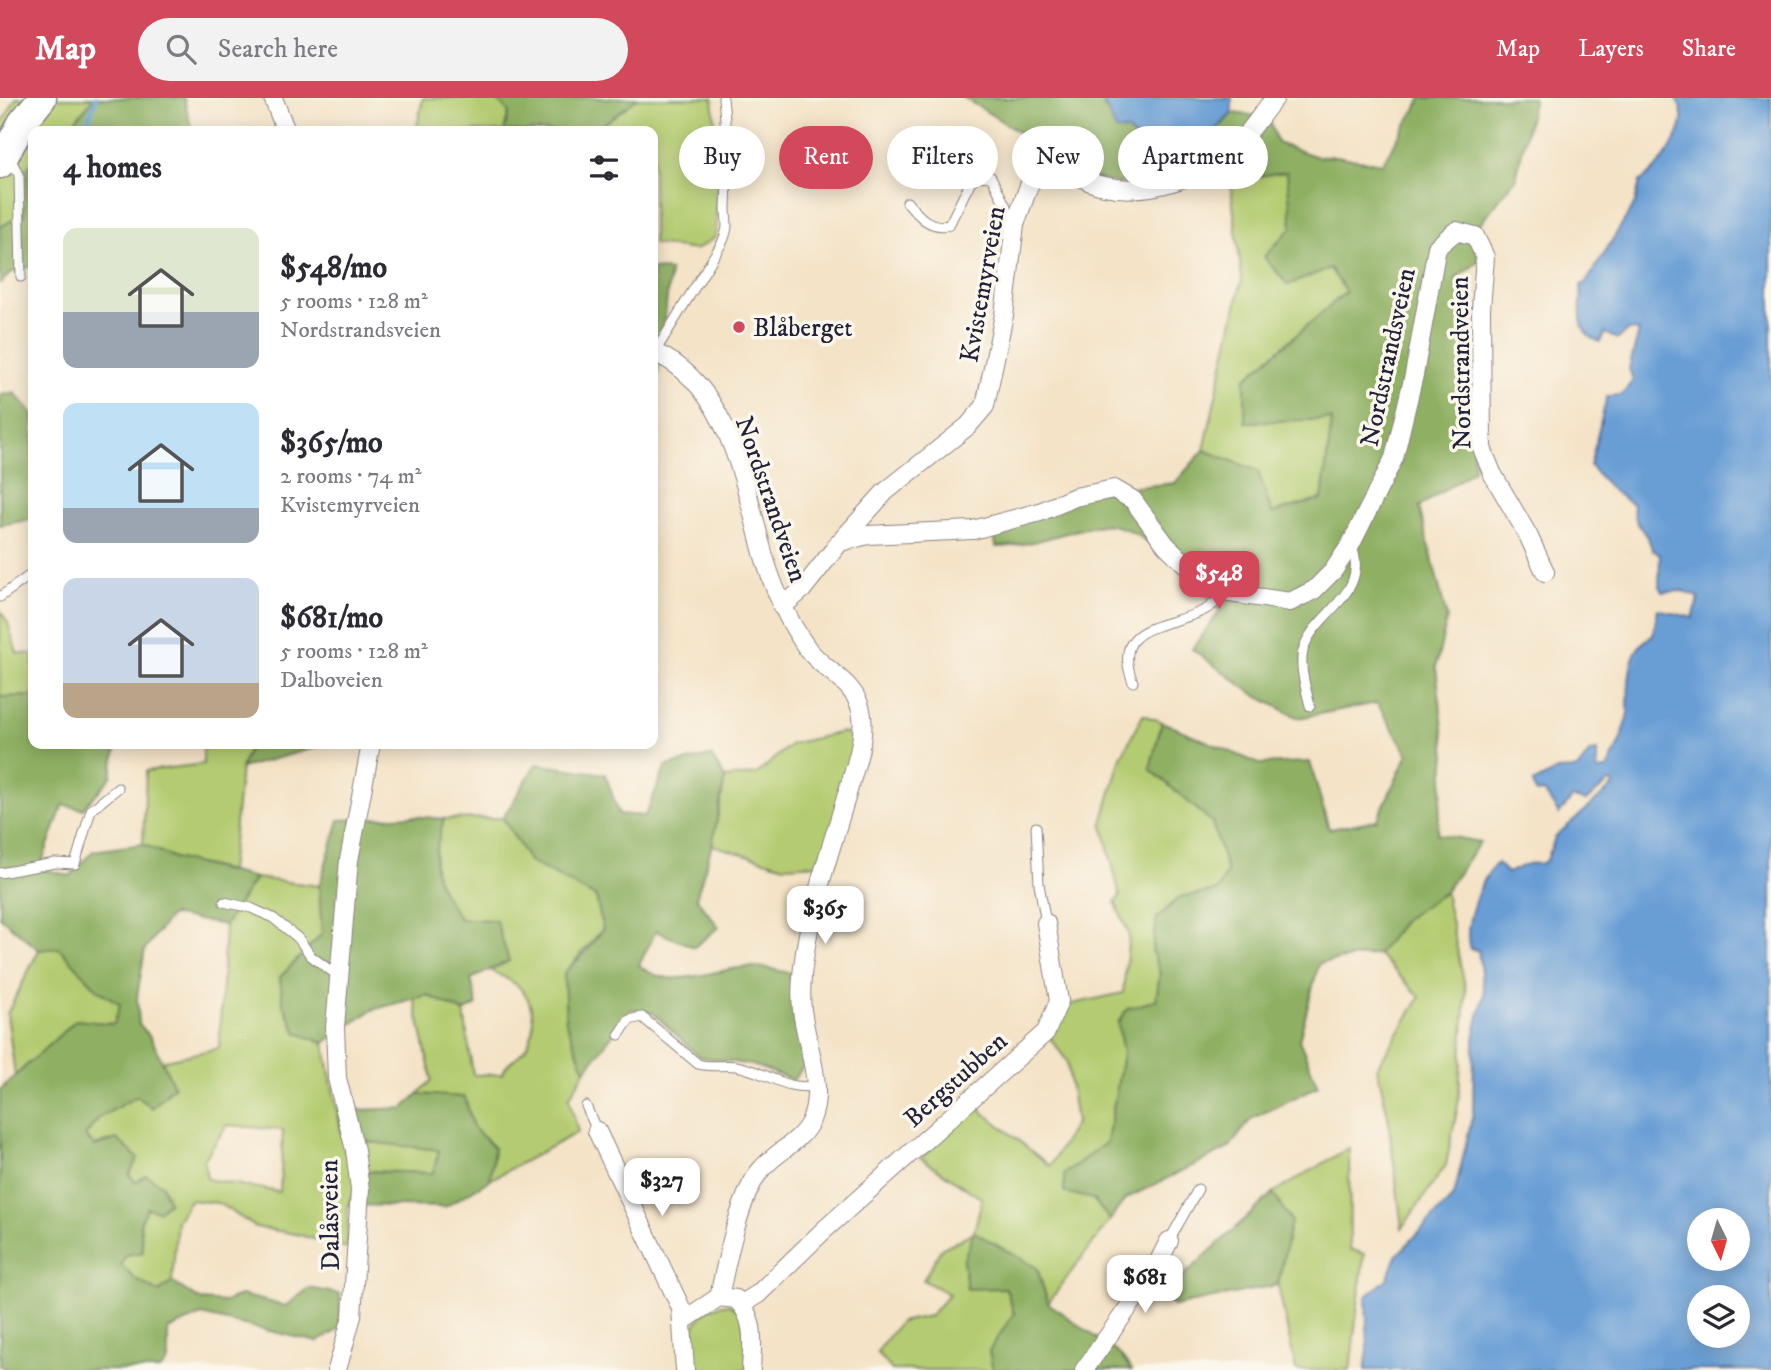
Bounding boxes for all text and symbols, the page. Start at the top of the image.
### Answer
search box [138,18,628,81]
text: Map [35,29,96,70]
icon: search [162,30,200,68]
text: Search here [218,33,338,66]
text: Map [1496,34,1540,64]
text: Layers [1578,34,1644,64]
text: Share [1682,34,1736,64]
chip: Buy [679,126,765,189]
chip: Rent [779,126,873,189]
chip: Filters [887,126,998,189]
chip: New [1012,126,1104,189]
chip: Apartment [1118,126,1268,189]
icon: filters [585,149,623,187]
text: 4 homes [63,150,162,187]
street label: Kvistemyrveien [953,203,1014,365]
text: $548/mo [280,250,387,287]
icon: home [119,256,203,340]
street label: Nordstrandsveien [1353,264,1424,450]
street label: Nordstrandveien [1443,276,1480,450]
text: 5 rooms · 128 m² [280,287,428,316]
place label: Blåberget [753,312,853,345]
text: Nordstrandsveien [280,316,441,345]
marker: Blåberget [731,319,747,335]
street label: Nordstrandveien [727,412,815,587]
text: $365/mo [280,425,383,462]
icon: home [119,431,203,515]
text: 2 rooms · 74 m² [280,462,421,491]
text: Kvistemyrveien [280,491,420,520]
pin: $548 [1178,552,1260,611]
text: $548 [1195,559,1243,588]
text: $681/mo [280,600,383,637]
icon: home [119,606,203,690]
text: 5 rooms · 128 m² [280,637,428,666]
text: Dalboveien [280,666,383,695]
pin: $365 [784,886,866,946]
text: $365 [803,894,847,923]
street label: Bergstubben [897,1025,1015,1135]
pin: $327 [621,1158,703,1218]
street label: Dalåsveien [313,1159,348,1271]
text: $327 [640,1166,684,1195]
north arrow [1687,1208,1750,1270]
map controls [1687,1208,1750,1348]
pin: $681 [1104,1256,1186,1315]
text: $681 [1123,1263,1167,1292]
button: layers [1687,1285,1750,1348]

